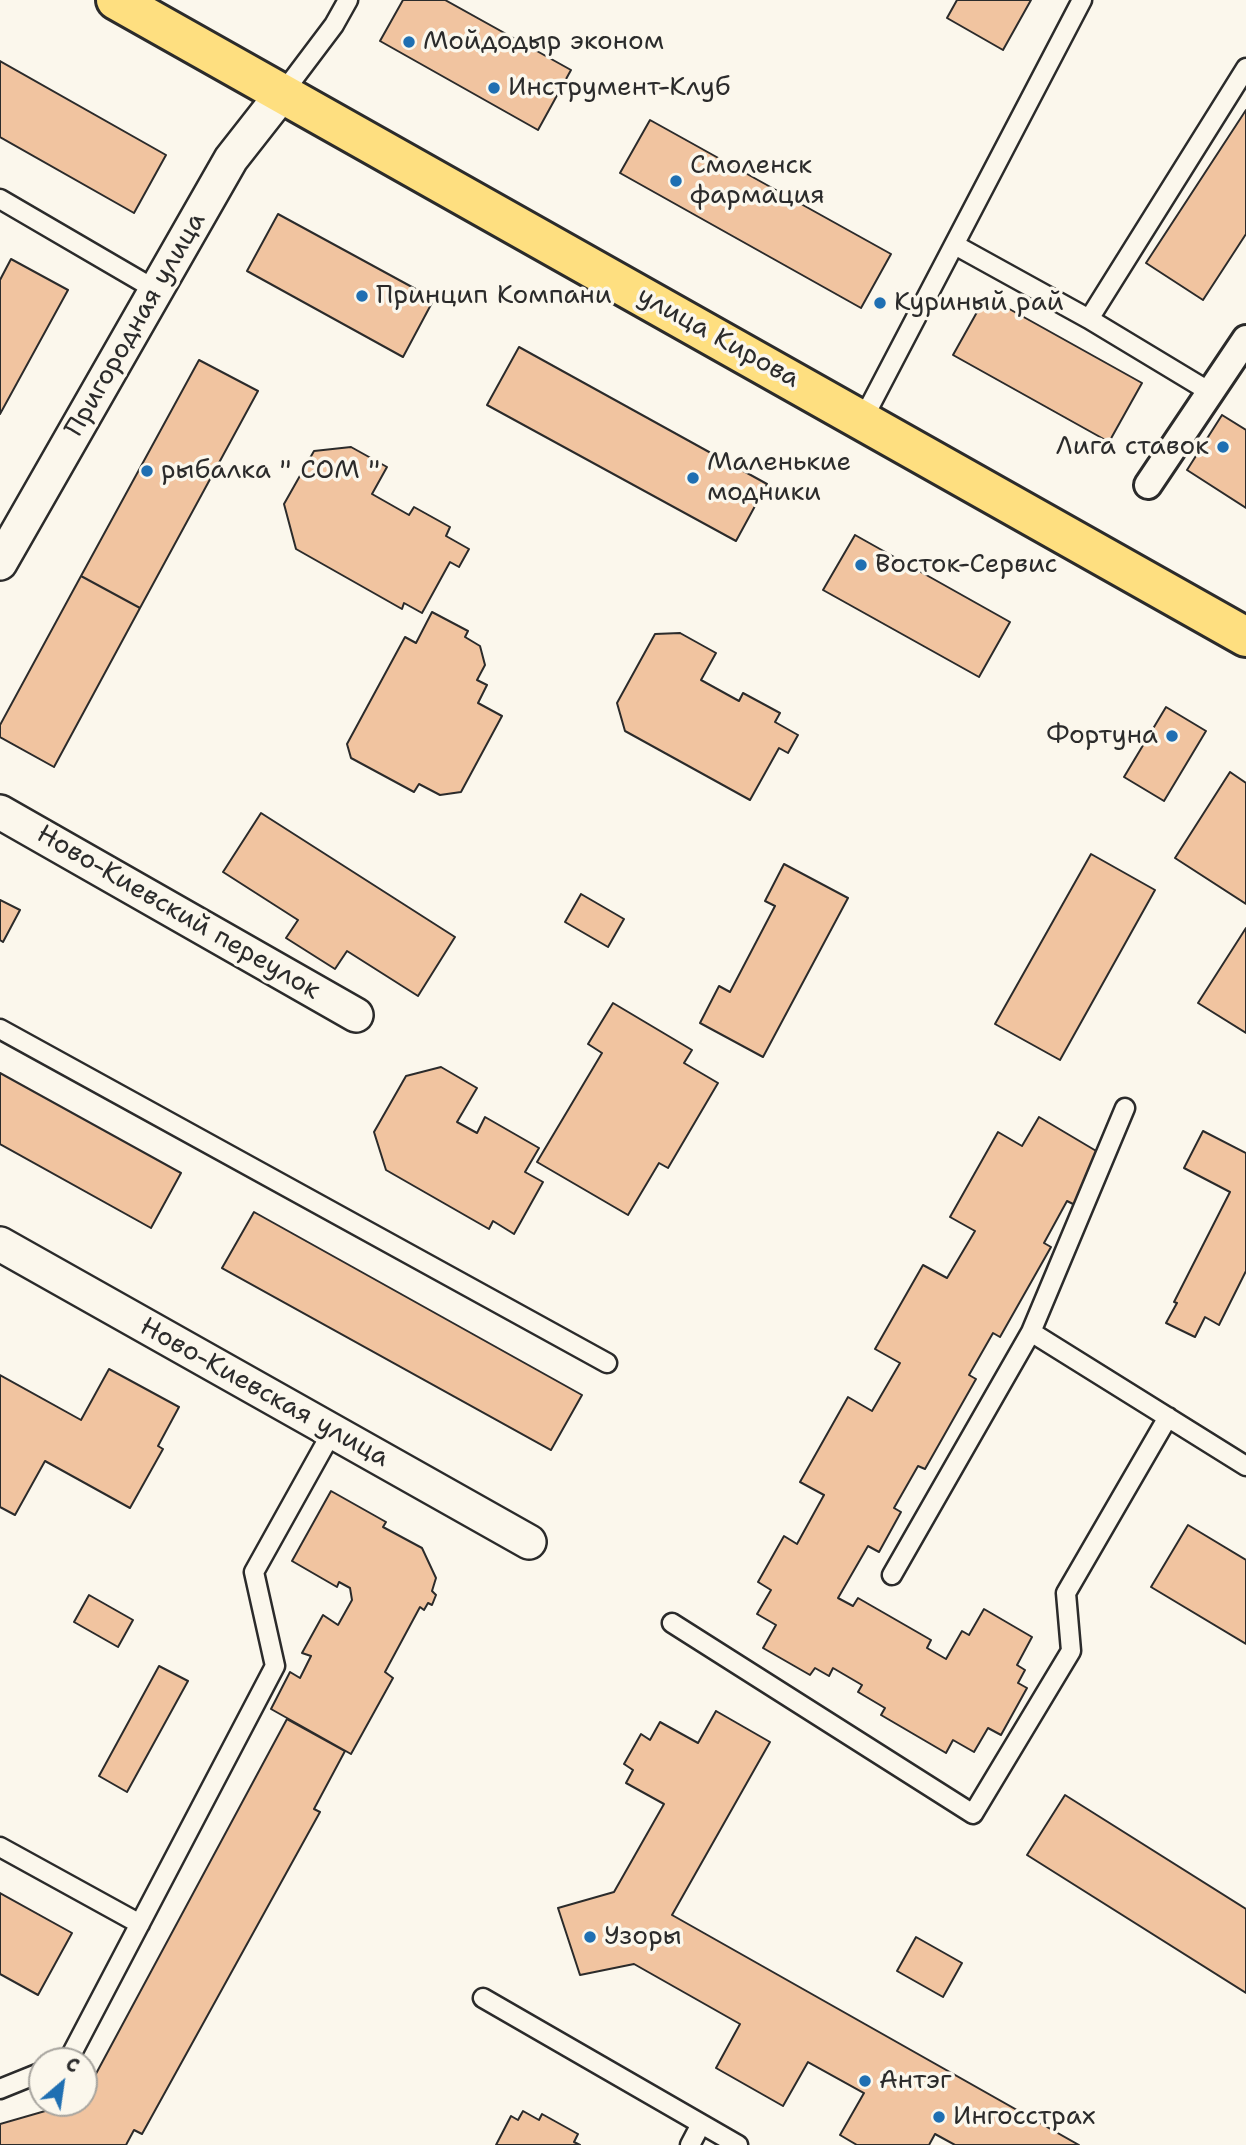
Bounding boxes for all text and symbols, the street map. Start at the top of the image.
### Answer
place label: Мойдодыр эконом [423,26,664,58]
marker: Мойдодыр эконом [401,34,417,50]
place label: Инструмент-Клуб [508,72,730,104]
marker: Инструмент-Клуб [486,80,502,96]
place label: Смоленск фармация [690,150,825,212]
marker: Смоленск фармация [668,173,684,189]
street label: Пригородная улица [59,207,213,443]
place label: Принцип Компани [376,280,612,312]
street label: улица Кирова [632,281,804,395]
place label: Куриный рай [894,287,1064,319]
marker: Принцип Компани [354,288,370,304]
marker: Куриный рай [872,295,888,311]
place label: Лига ставок [1056,431,1209,463]
marker: Лига ставок [1215,439,1231,455]
place label: Маленькие модники [707,447,851,508]
place label: рыбалка " СОМ " [161,455,380,487]
marker: рыбалка " СОМ " [139,463,155,479]
marker: Маленькие модники [685,470,701,486]
place label: Восток-Сервис [875,549,1058,581]
marker: Восток-Сервис [853,557,869,573]
place label: Фортуна [1046,720,1158,752]
marker: Фортуна [1164,728,1180,744]
street label: Ново-Киевский переулок [31,819,325,1007]
street label: Ново-Киевская улица [134,1312,394,1474]
place label: Узоры [604,1921,682,1953]
marker: Узоры [582,1929,598,1945]
north arrow [28,2047,98,2117]
text: С [61,2051,84,2079]
place label: Антэг [879,2065,952,2097]
marker: Антэг [857,2073,873,2089]
place label: Ингосстрах [953,2101,1096,2133]
marker: Ингосстрах [931,2109,947,2125]

